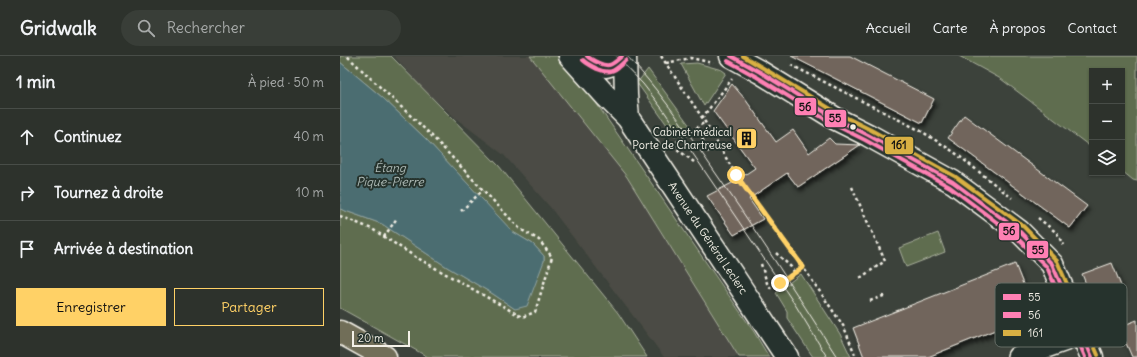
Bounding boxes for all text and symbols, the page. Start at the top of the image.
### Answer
search box [121,10,401,46]
text: Gridwalk [20,16,97,40]
icon: search [135,17,157,39]
text: Rechercher [167,18,245,37]
text: Accueil [866,19,911,37]
text: Carte [933,19,968,37]
text: À propos [990,19,1046,37]
text: Contact [1068,19,1117,37]
map controls [1089,68,1125,176]
button: + [1089,68,1125,104]
text: 1 min [16,71,55,93]
text: À pied · 50 m [248,74,324,91]
line badge: 56 [794,97,817,116]
text: 56 [799,100,811,114]
button: − [1089,104,1125,140]
line badge: 55 [824,109,847,128]
text: 55 [829,111,841,125]
unlabelled marker [848,122,858,132]
place label: Cabinet médical Porte de Chartreuse [632,125,732,152]
building icon: Cabinet médical Porte de Chartreuse [734,125,760,151]
icon: ahead [16,126,38,148]
text: Continuez [54,127,122,146]
text: 40 m [293,128,324,145]
line badge: 161 [884,136,914,155]
text: 161 [891,138,907,152]
button: layers [1089,140,1125,176]
water label: Étang Pique-Pierre [356,160,425,189]
route start [727,166,745,184]
street label: Avenue du Général Leclerc [665,179,751,297]
icon: right [16,182,38,204]
text: Tournez à droite [54,183,163,202]
text: 10 m [296,184,324,201]
line badge: 56 [998,222,1020,241]
text: 56 [1003,224,1015,238]
icon: arrive [16,238,38,260]
text: Arrivée à destination [54,239,193,258]
line badge: 55 [1026,240,1049,259]
text: 55 [1032,243,1044,257]
route end [771,274,789,292]
legend [995,283,1127,347]
button: Enregistrer [16,288,166,326]
button: Partager [174,288,324,326]
text: 55 [1028,290,1041,304]
text: 56 [1028,308,1041,322]
text: 161 [1028,326,1043,340]
scale bar [352,329,410,348]
text: 20 m [358,331,384,345]

